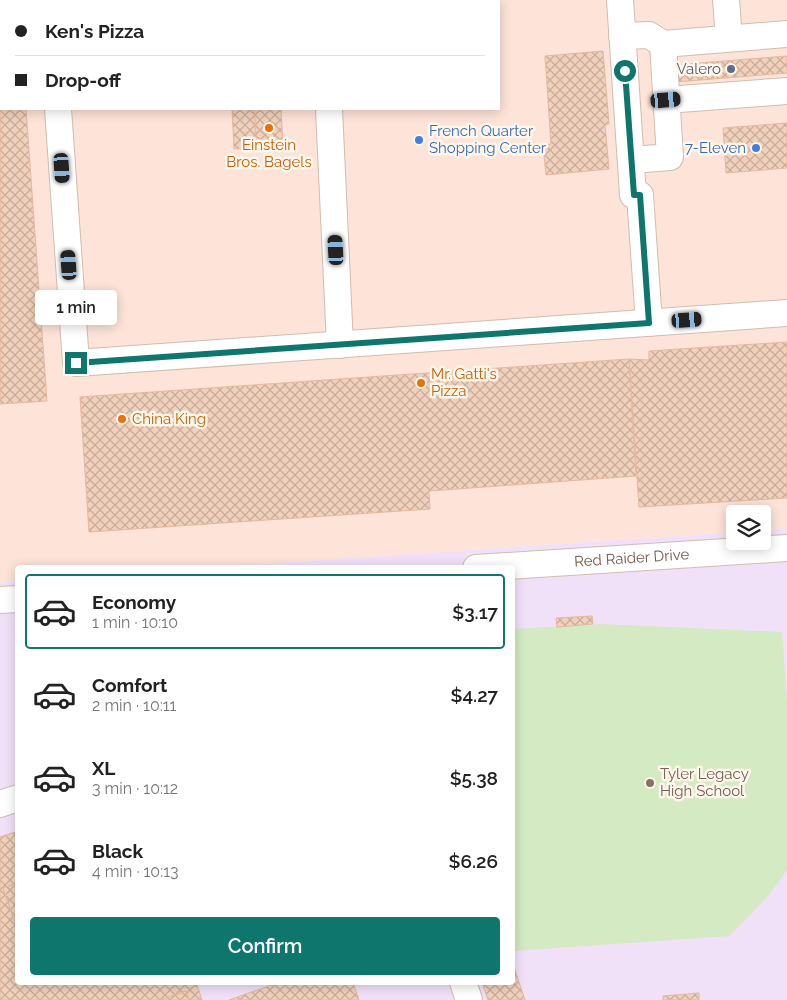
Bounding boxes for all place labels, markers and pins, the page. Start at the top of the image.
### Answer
place label: Valero [677,60,721,78]
marker: Valero [725,63,737,75]
marker: Einstein Bros. Bagels [263,122,275,134]
place label: French Quarter Shopping Center [429,122,547,157]
marker: French Quarter Shopping Center [413,134,425,146]
place label: Einstein Bros. Bagels [226,136,312,171]
place label: 7-Eleven [685,139,746,157]
marker: 7-Eleven [750,142,762,154]
place label: Mr. Gatti's Pizza [431,365,497,400]
marker: Mr. Gatti's Pizza [415,377,427,389]
place label: China King [132,410,206,428]
marker: China King [116,413,128,425]
place label: Tyler Legacy High School [660,765,749,800]
marker: Tyler Legacy High School [644,777,656,789]

